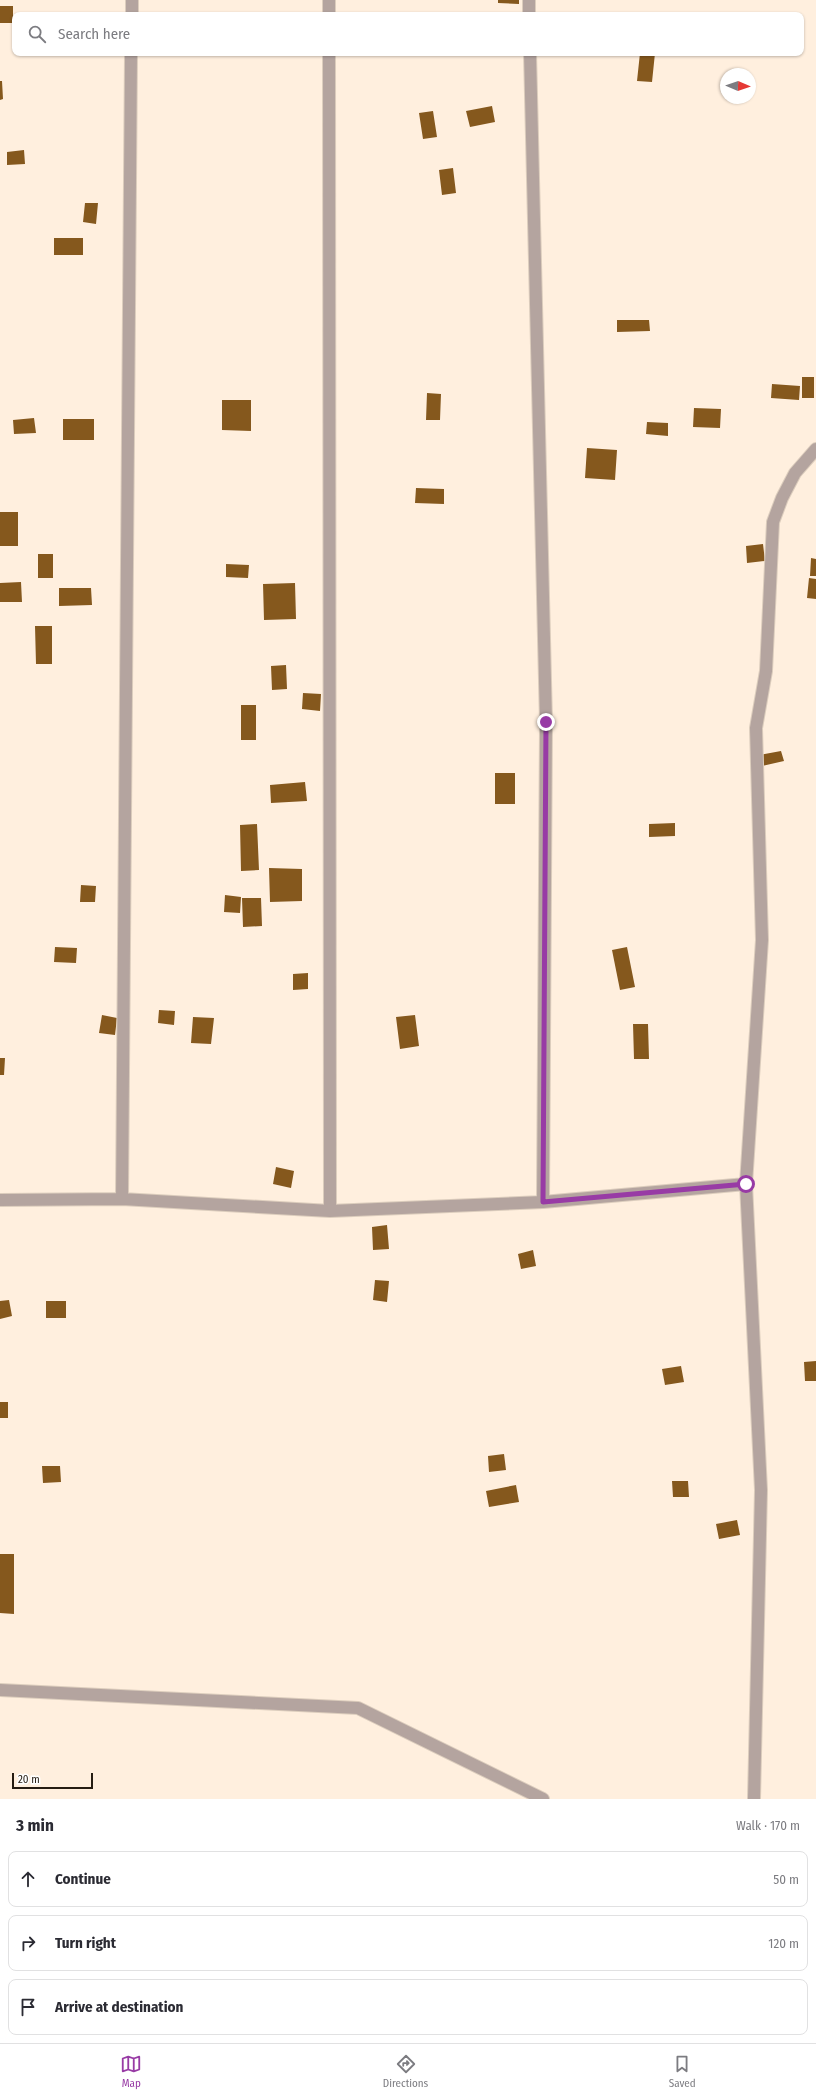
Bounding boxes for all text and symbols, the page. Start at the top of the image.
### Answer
search box [12,12,804,56]
icon: search [26,23,48,45]
text: Search here [58,25,130,43]
north arrow [720,68,756,104]
route end [537,713,555,731]
route start [737,1175,755,1193]
scale bar [12,1771,93,1790]
text: 20 m [18,1773,40,1786]
text: 3 min [16,1815,54,1836]
text: Walk · 170 m [736,1818,800,1833]
icon: ahead [17,1868,39,1890]
text: Continue [55,1870,111,1888]
text: 50 m [773,1872,799,1887]
icon: right [17,1932,39,1954]
text: Turn right [55,1934,116,1952]
text: 120 m [768,1936,799,1951]
icon: arrive [17,1996,39,2018]
text: Arrive at destination [55,1998,183,2016]
tab: Map [120,2053,142,2090]
tab: Directions [383,2053,428,2090]
tab: Saved [669,2053,696,2090]

